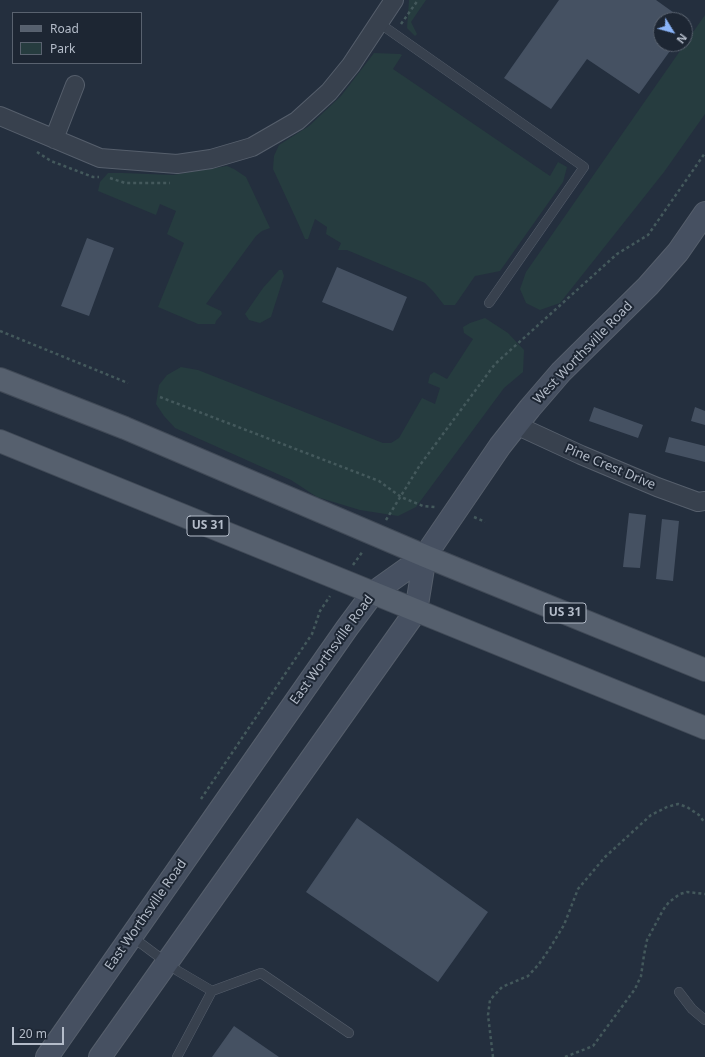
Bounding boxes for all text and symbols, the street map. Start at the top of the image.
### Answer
legend [12,12,142,64]
north arrow [653,12,693,52]
text: Road [50,20,79,37]
text: N [674,31,691,47]
text: Park [50,40,75,57]
street label: West Worthsville Road [530,299,636,407]
street label: Pine Crest Drive [562,441,658,493]
road number: US 31 [187,516,229,536]
street label: East Worthsville Road [287,592,377,708]
road number: US 31 [544,603,586,623]
street label: East Worthsville Road [102,857,190,973]
scale bar [14,1019,66,1045]
text: 20 m [19,1025,47,1042]

